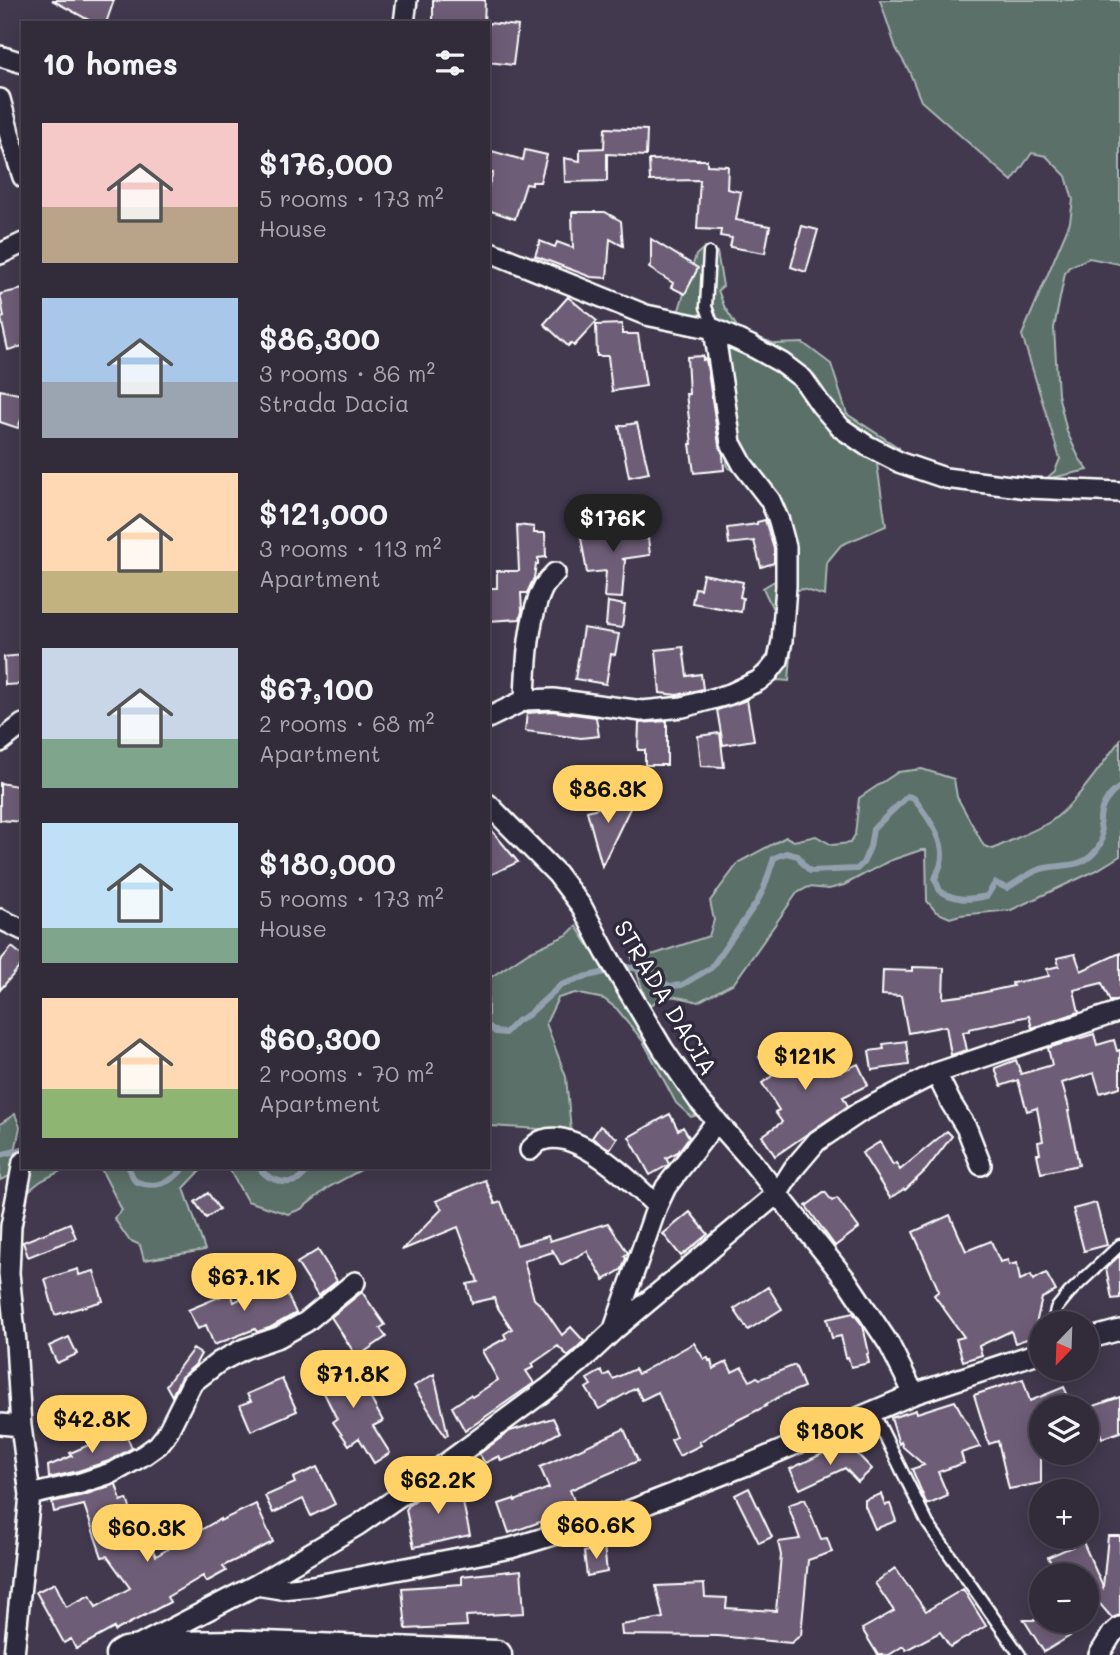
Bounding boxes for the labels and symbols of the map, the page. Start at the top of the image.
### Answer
pin: $176K [564,494,662,554]
pin: $86.3K [551,766,665,825]
street label: STRADA DACIA [608,914,725,1080]
pin: $121K [756,1032,854,1092]
pin: $67.1K [187,1254,301,1313]
north arrow [1029,1311,1099,1381]
pin: $71.8K [296,1350,410,1410]
pin: $42.8K [35,1396,149,1455]
pin: $180K [781,1408,879,1467]
pin: $62.2K [381,1456,495,1516]
pin: $60.6K [539,1502,653,1561]
pin: $60.3K [90,1504,204,1564]

